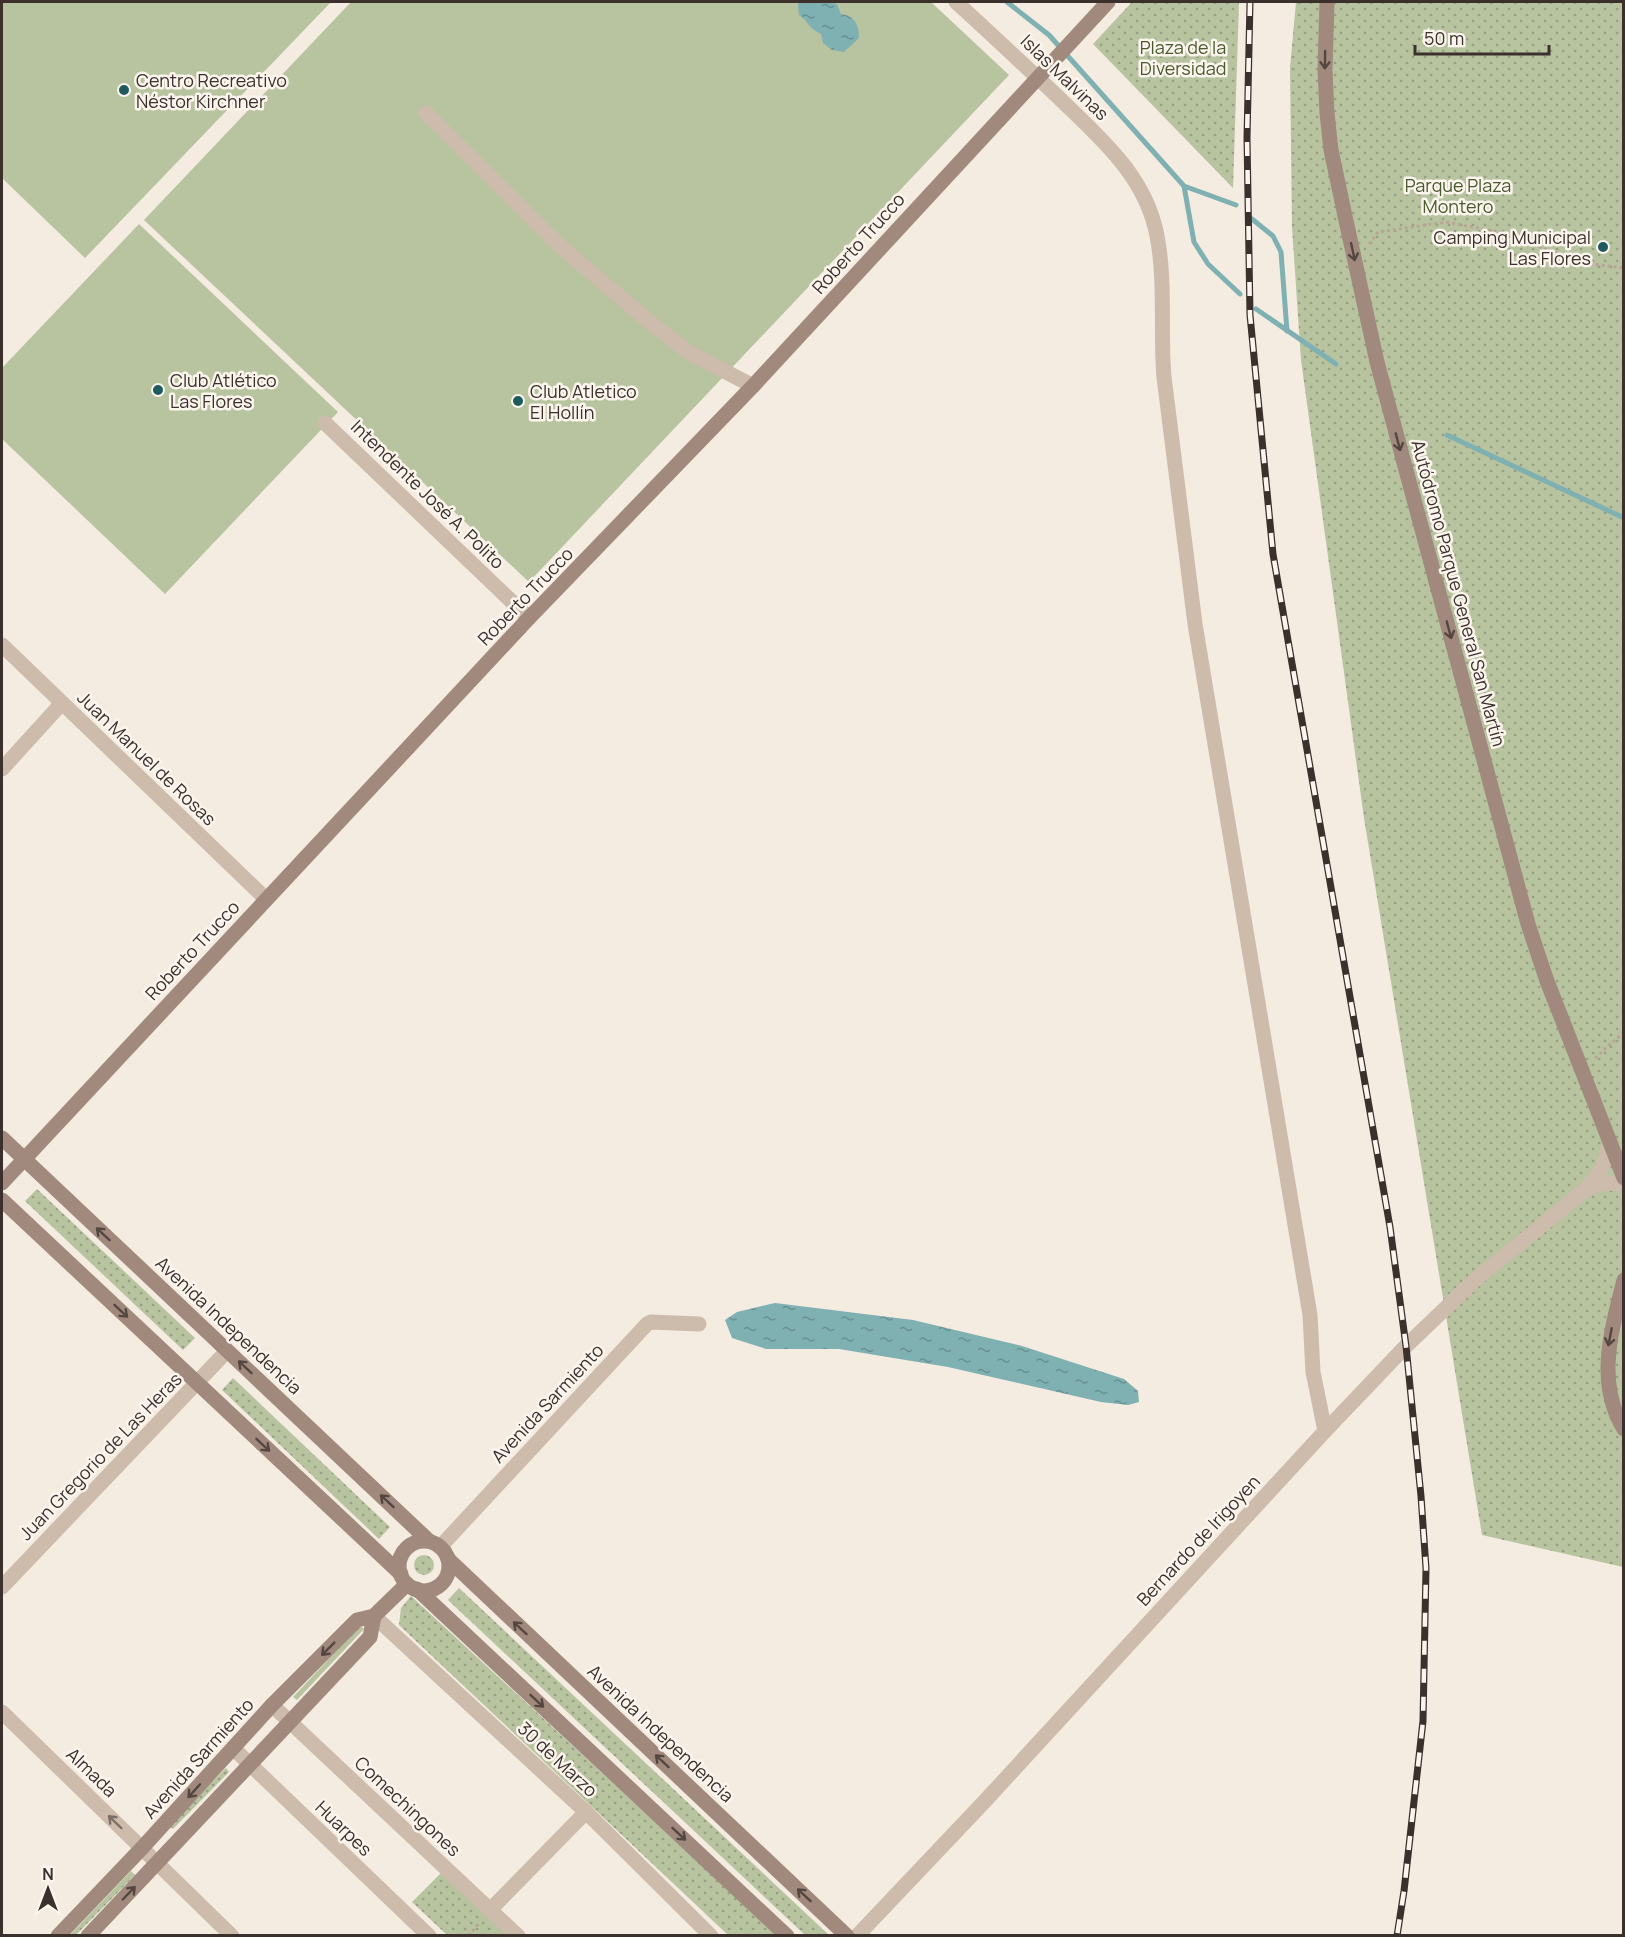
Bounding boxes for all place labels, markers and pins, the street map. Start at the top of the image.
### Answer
place label: Centro Recreativo Néstor Kirchner [136,68,287,113]
marker: Centro Recreativo Néstor Kirchner [117,83,131,97]
place label: Camping Municipal Las Flores [1434,225,1591,270]
marker: Camping Municipal Las Flores [1596,240,1610,254]
place label: Club Atlético Las Flores [170,368,277,413]
place label: Club Atletico El Hollín [530,379,637,424]
marker: Club Atlético Las Flores [151,383,165,397]
marker: Club Atletico El Hollín [511,394,525,408]

